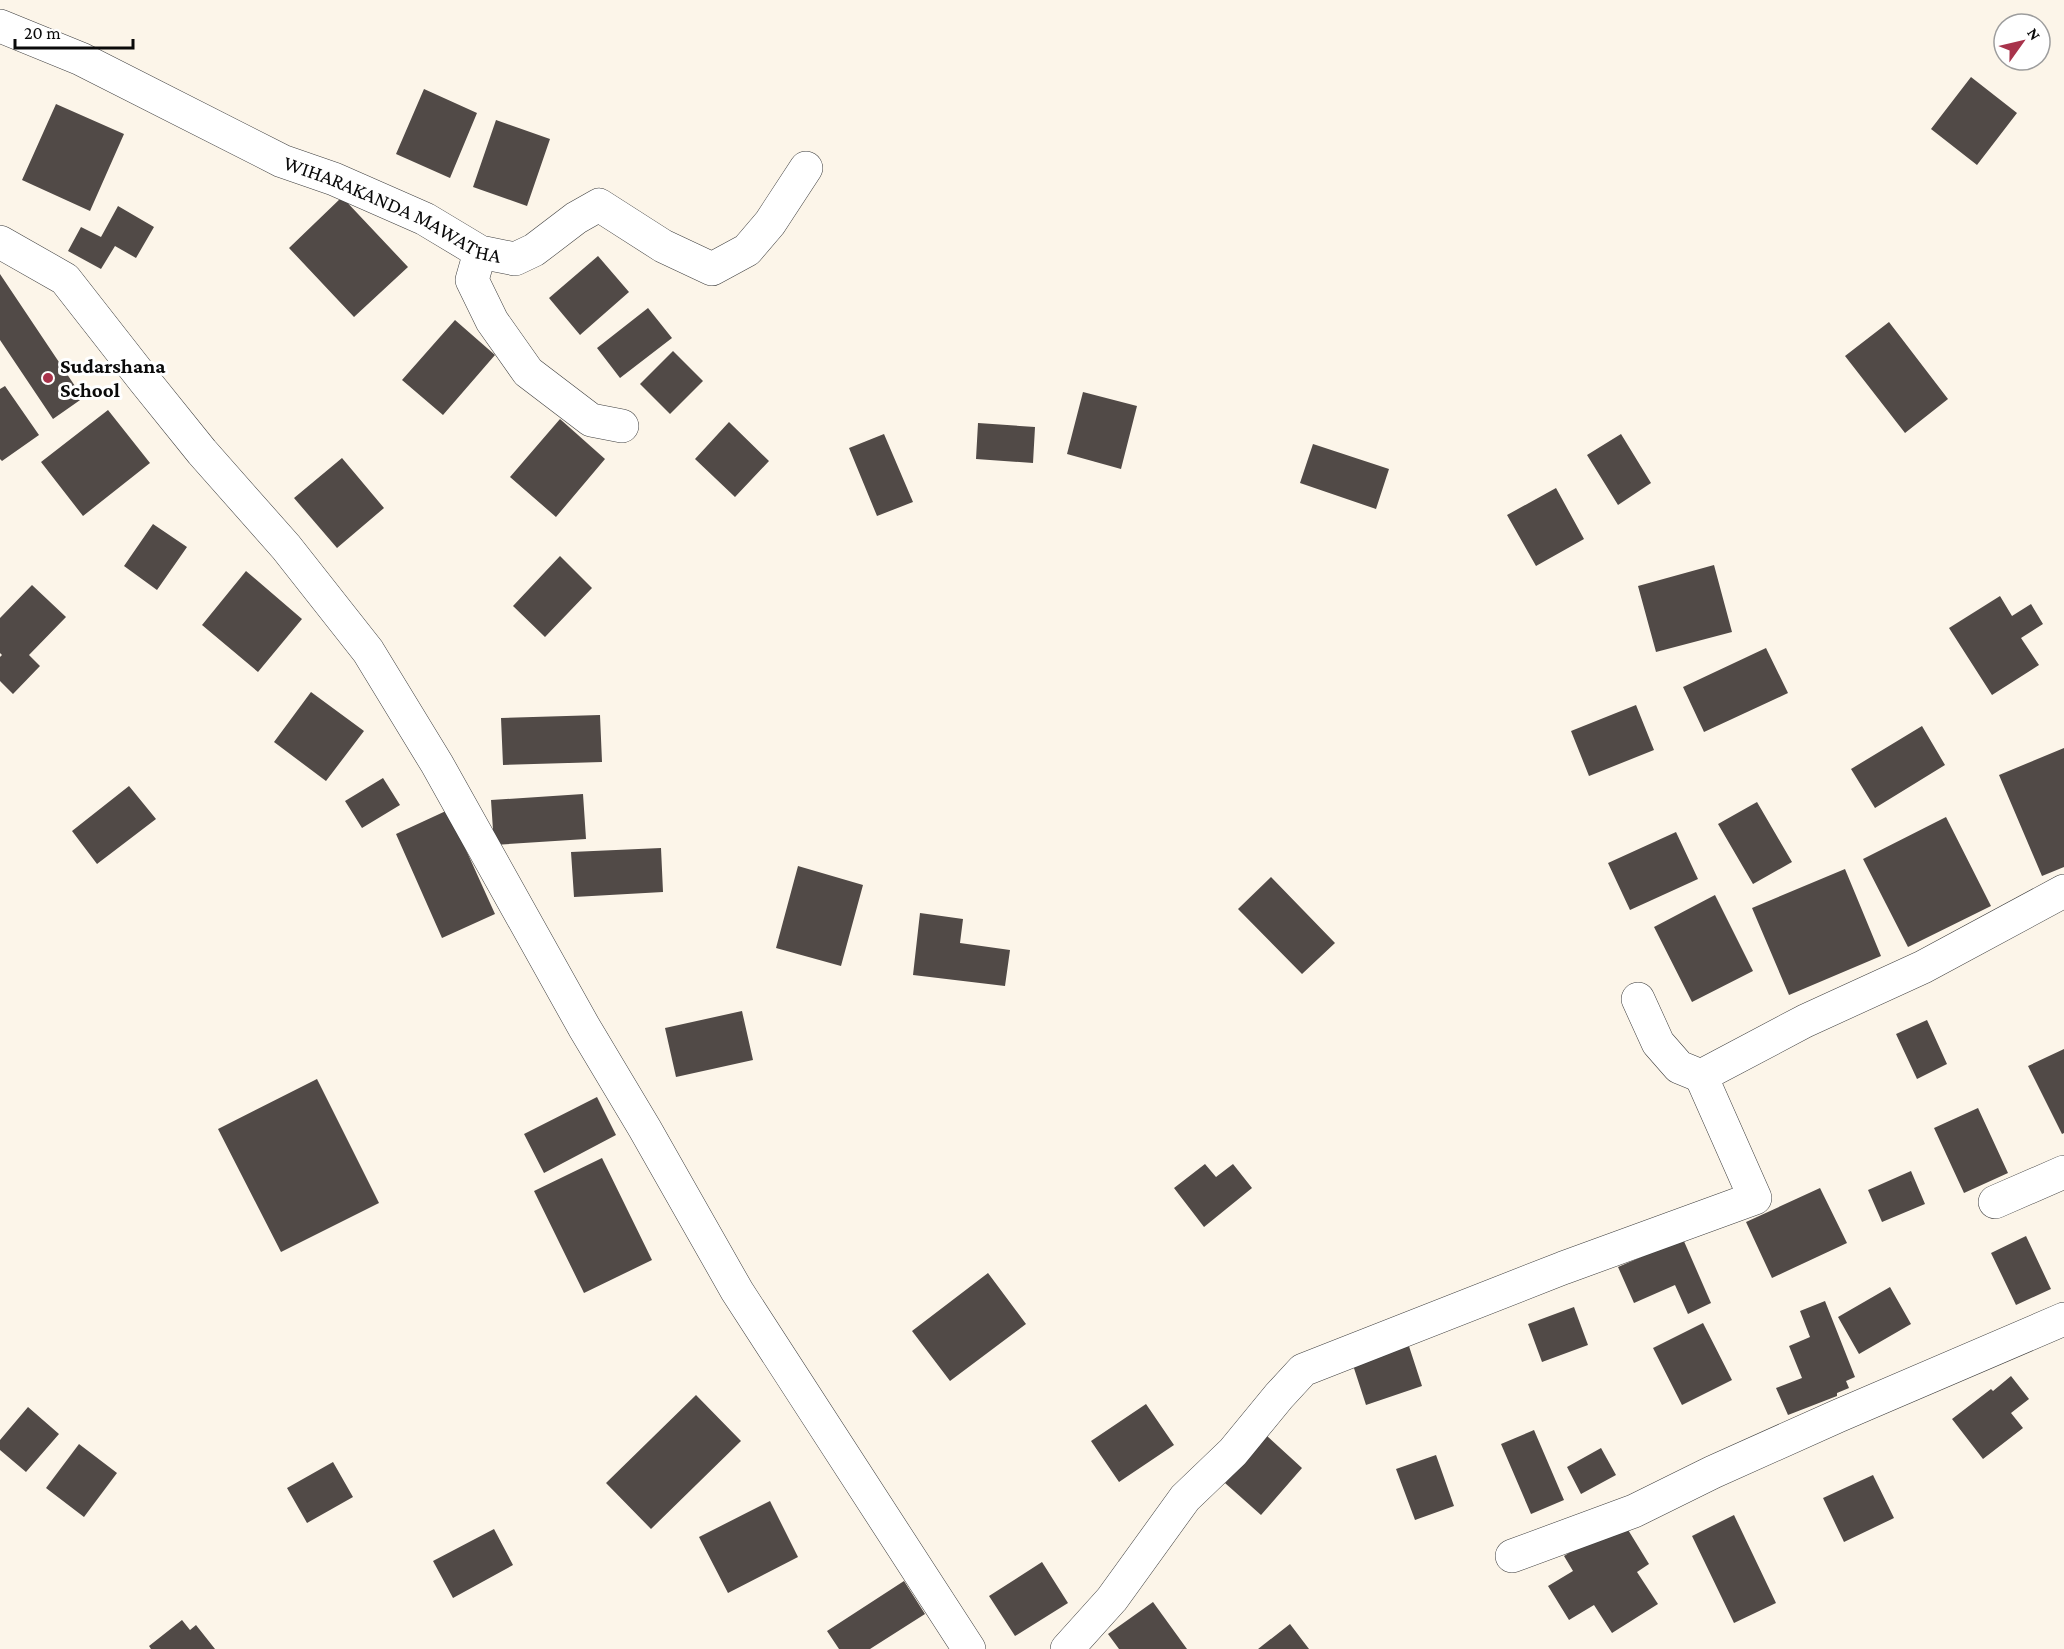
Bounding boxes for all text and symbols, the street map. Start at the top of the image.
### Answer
scale bar [15,12,134,50]
north arrow [1992,12,2052,72]
text: 20 m [24,23,61,43]
text: N [2024,25,2044,43]
street label: WIHARAKANDA MAWATHA [280,150,503,268]
place label: Sudarshana School [60,354,166,402]
marker: Sudarshana School [41,371,55,385]

